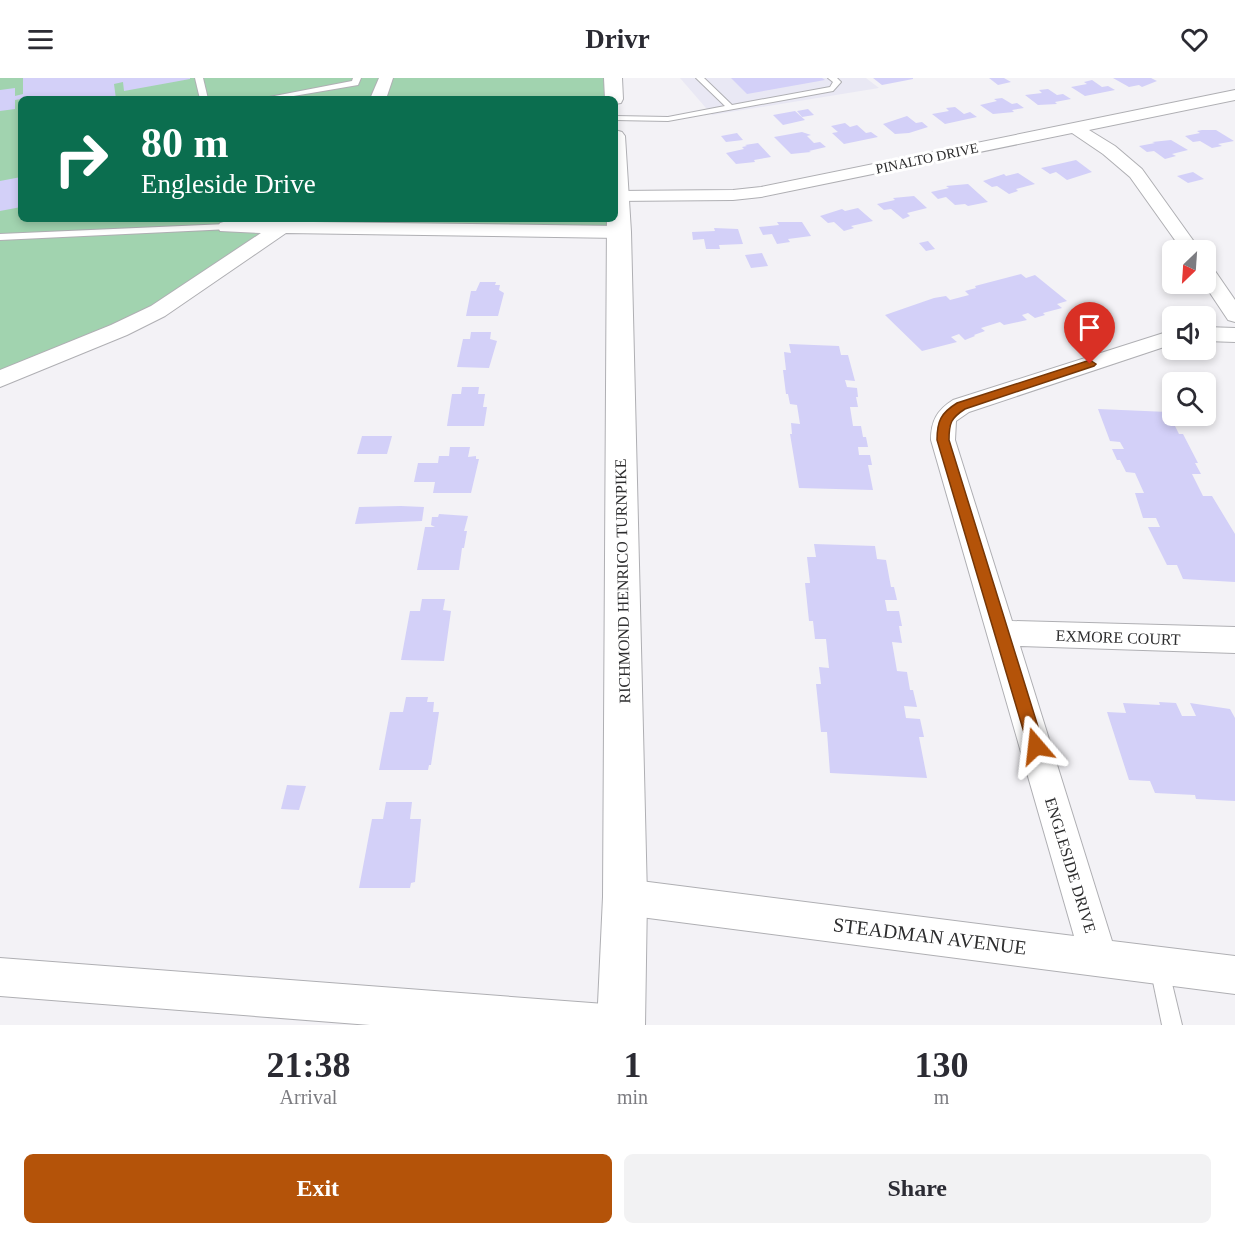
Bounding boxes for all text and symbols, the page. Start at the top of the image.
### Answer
icon: menu [24,23,57,56]
icon: heart [1178,23,1211,56]
text: Drivr [585,24,650,54]
icon: right [42,120,120,198]
text: 80 m [141,120,229,166]
street label: PINALTO DRIVE [874,140,980,177]
text: Engleside Drive [141,169,316,199]
north arrow [1162,240,1216,294]
map controls [1162,240,1216,426]
pin [1064,302,1115,364]
button: sound [1162,306,1216,360]
icon: arrive [1073,311,1106,344]
button: search [1162,372,1216,426]
street label: RICHMOND HENRICO TURNPIKE [612,458,633,704]
street label: EXMORE COURT [1055,627,1181,648]
position arrow [1004,714,1068,778]
street label: ENGLESIDE DRIVE [1042,795,1099,935]
street label: STEADMAN AVENUE [832,913,1028,959]
text: 21:38 [266,1045,350,1085]
text: 1 [624,1045,642,1085]
text: 130 [915,1045,969,1085]
text: Arrival [280,1086,337,1108]
text: min [617,1086,648,1108]
text: m [934,1086,949,1108]
button: Exit [24,1154,612,1223]
button: Share [624,1154,1211,1223]

